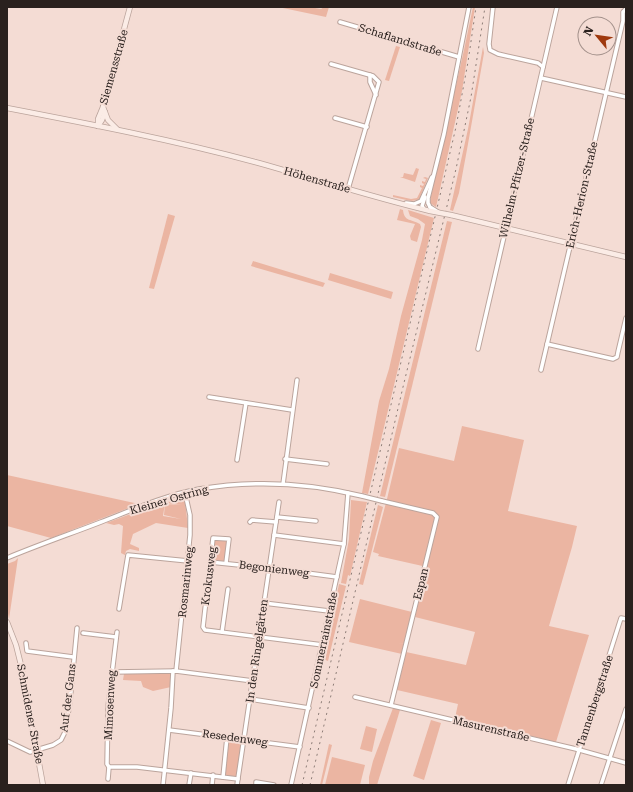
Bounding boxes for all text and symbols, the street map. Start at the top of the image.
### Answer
north arrow [577,16,617,56]
street label: Schaflandstraße [357,21,443,59]
text: N [581,24,597,38]
street label: Siemensstraße [97,28,131,106]
street label: Wilhelm-Pfitzer-Straße [497,117,537,239]
street label: Erich-Herion-Straße [563,140,601,250]
street label: Höhenstraße [282,164,352,196]
street label: Kleiner Ostring [128,482,210,517]
street label: Rosmarinweg [176,545,196,618]
street label: Krokusweg [199,545,219,606]
street label: Begonienweg [238,558,311,580]
street label: Espan [411,567,431,601]
street label: Sommerrainstraße [307,591,341,689]
street label: In den Ringelgärten [243,598,271,704]
street label: Tannenbergstraße [574,653,616,749]
street label: Schmidener Straße [14,663,46,765]
street label: Auf der Gans [57,663,79,733]
street label: Mimosenweg [102,669,118,740]
street label: Masurenstraße [451,714,531,744]
street label: Resedenweg [201,727,269,749]

